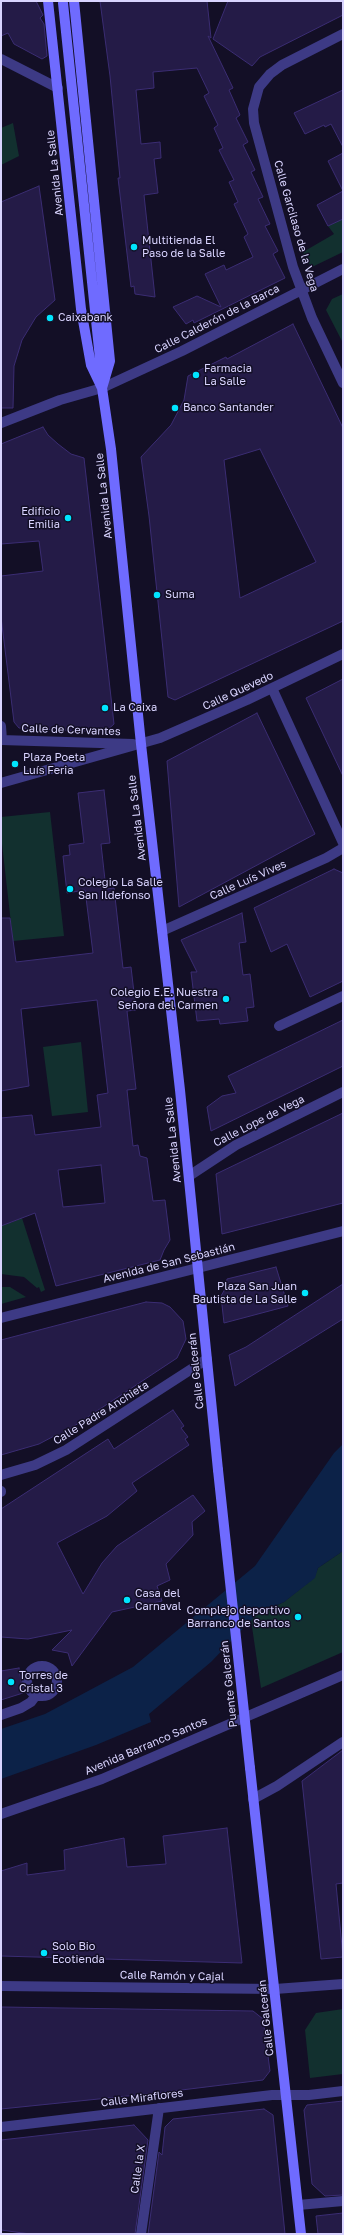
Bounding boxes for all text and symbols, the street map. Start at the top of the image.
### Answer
street label: Avenida La Salle [44,129,66,217]
street label: Calle Garcilaso de la Vega [271,159,321,293]
place label: Multitienda El Paso de la Salle [142,234,225,260]
marker: Multitienda El Paso de la Salle [129,242,139,252]
street label: Calle Calderón de la Barca [152,282,282,356]
place label: Caixabank [58,311,113,325]
marker: Caixabank [45,313,55,323]
place label: Farmacia La Salle [204,362,252,388]
marker: Farmacia La Salle [191,370,201,380]
place label: Banco Santander [183,401,273,415]
marker: Banco Santander [170,403,180,413]
street label: Avenida La Salle [93,452,115,540]
place label: Edificio Emilia [21,505,60,531]
marker: Edificio Emilia [63,513,73,523]
place label: Suma [165,588,195,602]
marker: Suma [152,590,162,600]
street label: Calle Quevedo [201,669,275,713]
place label: La Caixa [113,701,157,715]
marker: La Caixa [100,703,110,713]
street label: Calle de Cervantes [21,722,121,738]
place label: Plaza Poeta Luís Feria [23,751,85,777]
marker: Plaza Poeta Luís Feria [10,759,20,769]
street label: Avenida La Salle [125,774,149,862]
street label: Calle Luís Vives [208,857,288,903]
place label: Colegio La Salle San Ildefonso [78,876,163,902]
marker: Colegio La Salle San Ildefonso [65,884,75,894]
place label: Colegio E.E. Nuestra Señora del Carmen [110,986,218,1012]
marker: Colegio E.E. Nuestra Señora del Carmen [221,994,231,1004]
street label: Calle Lope de Vega [211,1092,307,1150]
street label: Avenida La Salle [162,1096,184,1184]
street label: Avenida de San Sebastián [102,1240,236,1286]
place label: Plaza San Juan Bautista de La Salle [192,1280,297,1306]
marker: Plaza San Juan Bautista de La Salle [300,1288,310,1298]
street label: Calle Galcerán [185,1332,207,1410]
street label: Calle Padre Anchieta [51,1378,151,1448]
place label: Casa del Carnaval [135,1587,181,1613]
marker: Casa del Carnaval [122,1595,132,1605]
place label: Complejo deportivo Barranco de Santos [186,1604,290,1630]
marker: Complejo deportivo Barranco de Santos [293,1612,303,1622]
street label: Puente Galcerán [218,1640,240,1728]
place label: Torres de Cristal 3 [19,1669,68,1695]
marker: Torres de Cristal 3 [6,1677,16,1687]
street label: Avenida Barranco Santos [83,1714,209,1778]
place label: Solo Bio Ecotienda [52,1940,105,1966]
marker: Solo Bio Ecotienda [39,1948,49,1958]
street label: Calle Ramón y Cajal [120,1968,224,1984]
street label: Calle Galcerán [255,1979,277,2057]
street label: Calle Miraflores [100,2086,184,2110]
street label: Calle la X [128,2144,148,2194]

